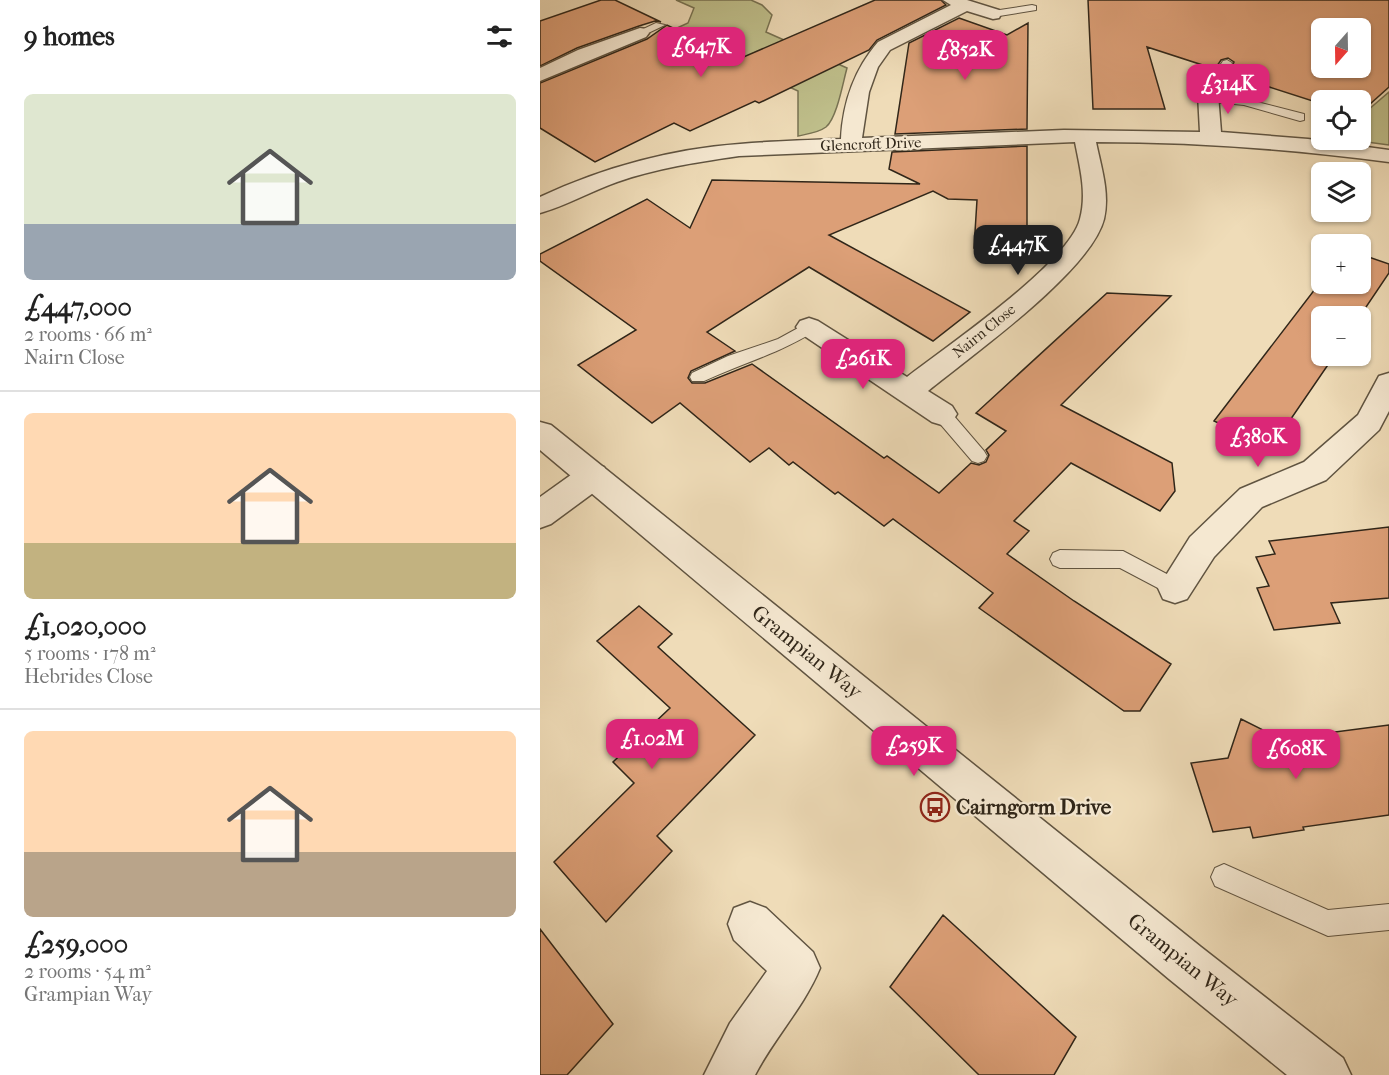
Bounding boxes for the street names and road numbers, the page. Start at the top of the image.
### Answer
street label: Glencroft Drive [820,133,922,155]
street label: Nairn Close [949,300,1019,362]
street label: Grampian Way [747,600,867,704]
street label: Grampian Way [1123,908,1243,1012]

